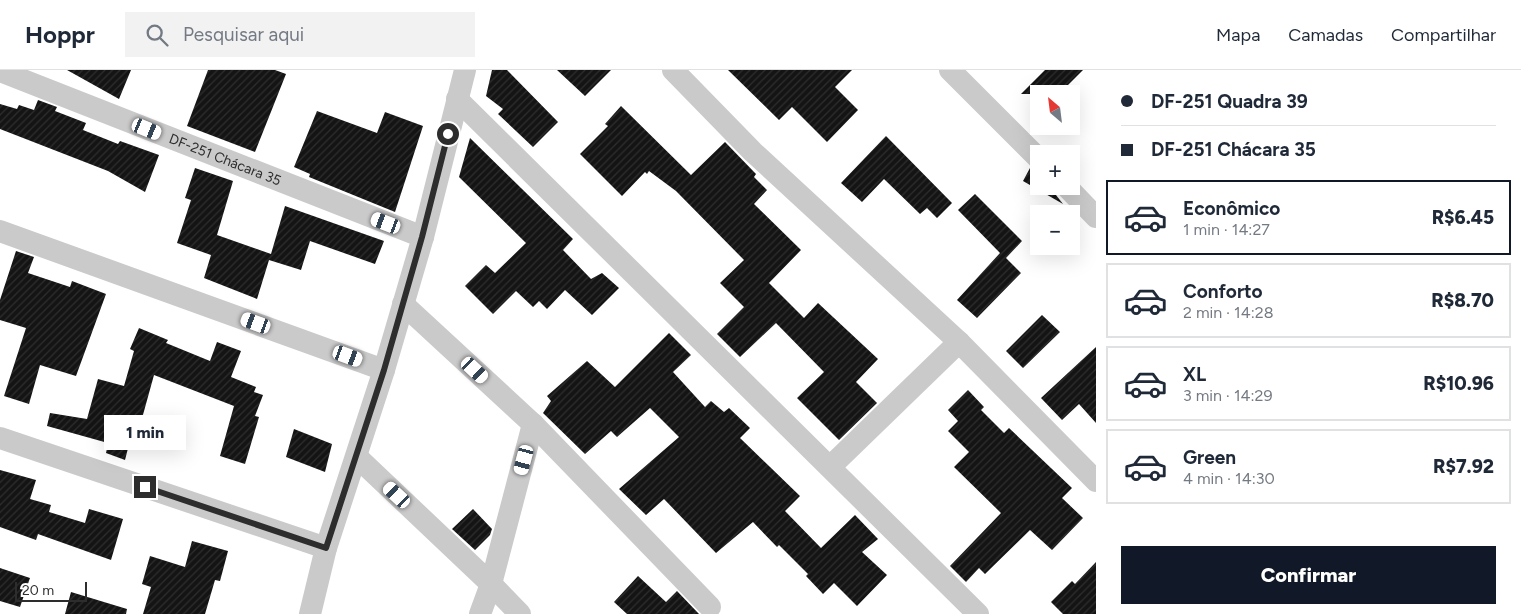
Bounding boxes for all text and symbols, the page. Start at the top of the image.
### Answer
search box [125,12,475,57]
text: Hoppr [25,20,95,49]
icon: search [143,21,171,49]
text: Pesquisar aqui [183,23,304,46]
text: Mapa [1216,24,1260,46]
text: Camadas [1288,24,1363,46]
text: Compartilhar [1391,24,1496,46]
north arrow [1030,85,1080,135]
map controls [1030,85,1080,255]
text: DF-251 Quadra 39 [1151,90,1308,113]
car [130,116,163,142]
route start [437,123,459,145]
street label: DF-251 Chácara 35 [167,130,284,189]
text: DF-251 Chácara 35 [1151,138,1316,161]
button: + [1030,145,1080,195]
icon: car [1123,195,1168,240]
text: Econômico [1183,197,1280,220]
button: − [1030,205,1080,255]
text: R$6.45 [1432,206,1494,229]
car [369,211,402,235]
text: 1 min · 14:27 [1183,220,1270,239]
icon: car [1123,278,1168,323]
text: Conforto [1183,280,1263,303]
text: R$8.70 [1431,289,1494,312]
text: 2 min · 14:28 [1183,303,1273,322]
car [239,311,272,335]
car [331,344,364,368]
car [458,354,491,386]
icon: car [1123,361,1168,406]
text: XL [1183,363,1206,386]
text: R$10.96 [1423,372,1494,395]
text: 3 min · 14:29 [1183,386,1272,405]
callout: 1 min [104,414,186,450]
text: 1 min [126,423,164,442]
car [512,444,535,476]
icon: car [1123,444,1168,489]
text: Green [1183,446,1236,469]
text: R$7.92 [1433,455,1494,478]
text: 4 min · 14:30 [1183,469,1275,488]
route end [134,476,156,498]
car [380,479,413,511]
button: Confirmar [1121,546,1496,604]
scale bar [15,579,88,602]
text: 20 m [22,582,54,599]

